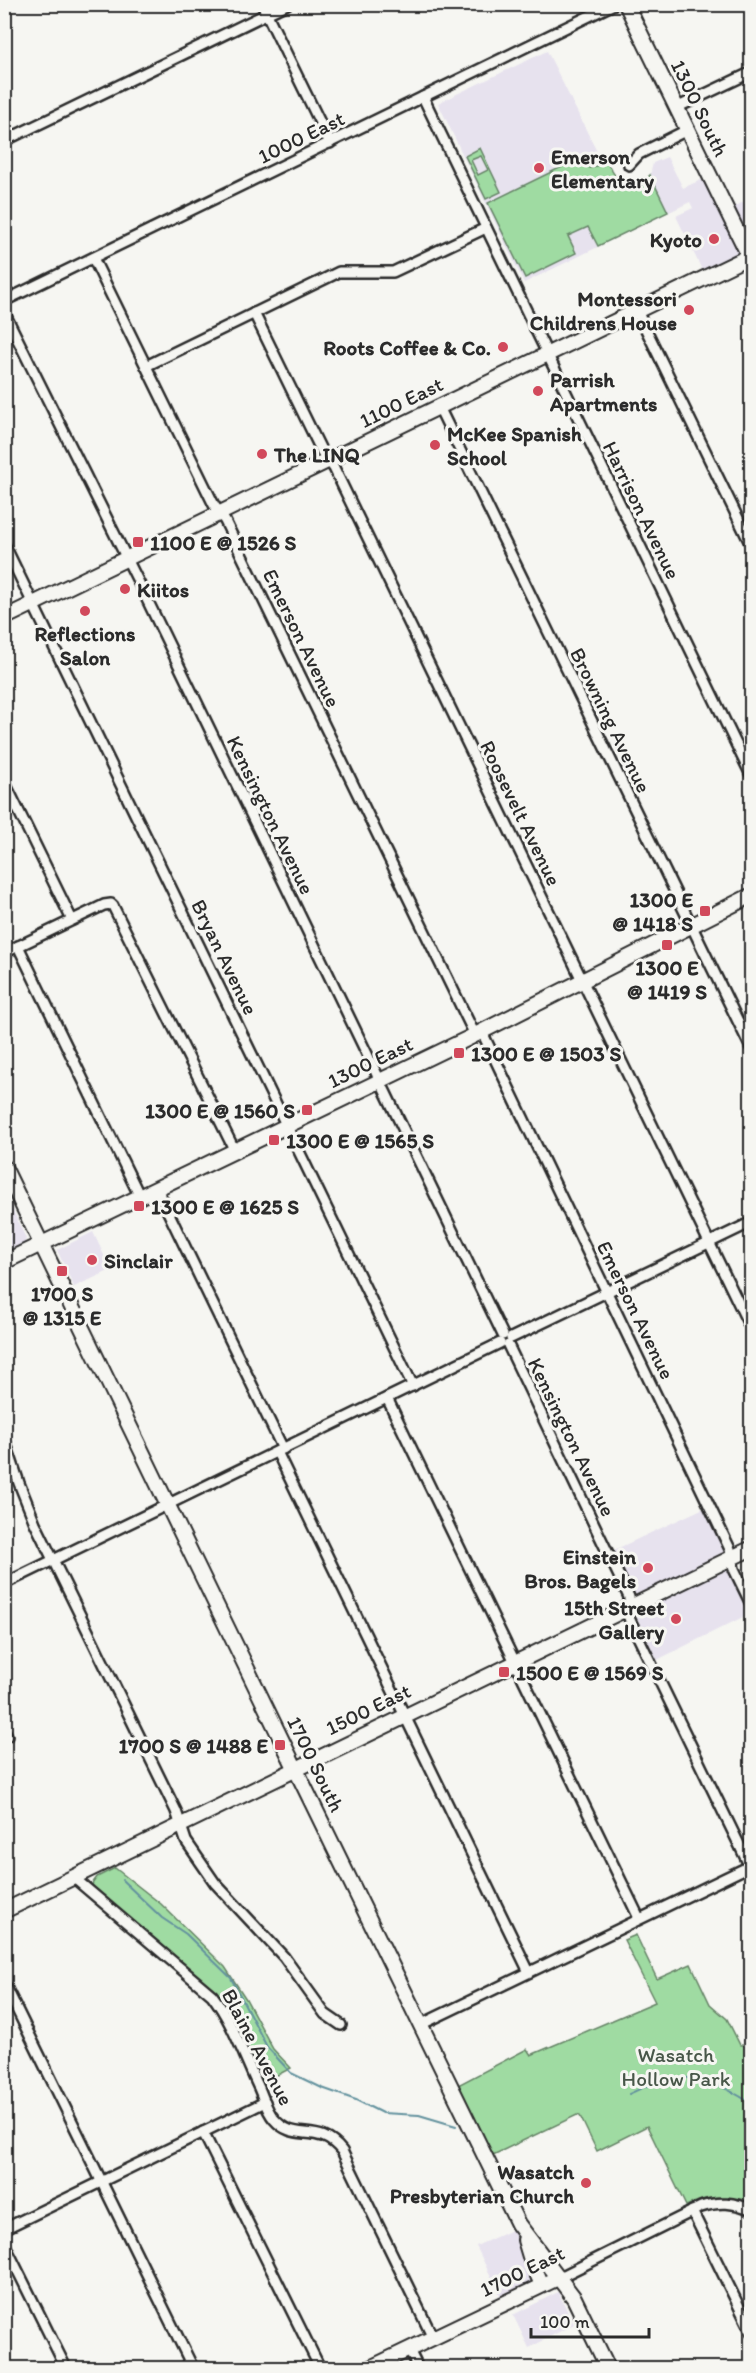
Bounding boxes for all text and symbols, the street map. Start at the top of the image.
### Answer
street label: 1300 South [666,56,734,161]
street label: 1000 East [254,105,348,169]
place label: Emerson Elementary [551,144,655,194]
marker: Emerson Elementary [532,161,546,175]
place label: Kyoto [650,227,702,253]
marker: Kyoto [707,232,721,246]
place label: Montessori Childrens House [530,286,677,335]
marker: Montessori Childrens House [682,303,696,317]
place label: Roots Coffee & Co. [323,335,491,360]
marker: Roots Coffee & Co. [496,340,510,354]
place label: Parrish Apartments [549,367,657,417]
street label: 1100 East [355,371,447,433]
marker: Parrish Apartments [531,384,545,398]
place label: McKee Spanish School [447,421,582,470]
street label: Harrison Avenue [598,437,686,583]
marker: McKee Spanish School [428,438,442,452]
place label: The LINQ [273,442,360,467]
marker: The LINQ [255,447,269,461]
place label: 1100 E @ 1526 S [150,530,297,555]
marker: 1100 E @ 1526 S [131,535,145,549]
street label: Emerson Avenue [258,565,346,711]
place label: Kiitos [137,577,189,602]
marker: Kiitos [118,582,132,596]
marker: Reflections Salon [78,604,92,618]
place label: Reflections Salon [35,621,135,670]
street label: Browning Avenue [565,643,657,797]
street label: Kensington Avenue [222,732,320,898]
street label: Roosevelt Avenue [475,736,567,890]
place label: 1300 E @ 1418 S [612,887,693,936]
street label: Bryan Avenue [186,895,264,1019]
marker: 1300 E @ 1418 S [698,904,712,918]
marker: 1300 E @ 1419 S [660,938,674,952]
place label: 1300 E @ 1419 S [627,955,707,1004]
street label: 1300 East [323,1031,417,1093]
place label: 1300 E @ 1503 S [471,1041,621,1066]
marker: 1300 E @ 1503 S [452,1046,466,1060]
place label: 1300 E @ 1560 S [145,1098,295,1123]
marker: 1300 E @ 1560 S [300,1103,314,1117]
place label: 1300 E @ 1565 S [286,1128,434,1153]
marker: 1300 E @ 1565 S [267,1133,281,1147]
place label: 1300 E @ 1625 S [151,1194,299,1219]
marker: 1300 E @ 1625 S [132,1199,146,1213]
street label: Emerson Avenue [592,1237,680,1383]
place label: Sinclair [104,1248,173,1273]
marker: Sinclair [85,1253,99,1267]
marker: 1700 S @ 1315 E [55,1264,69,1278]
place label: 1700 S @ 1315 E [23,1281,102,1330]
street label: Kensington Avenue [523,1354,621,1520]
place label: Einstein Bros. Bagels [524,1544,636,1594]
marker: Einstein Bros. Bagels [641,1561,655,1575]
place label: 15th Street Gallery [564,1595,664,1645]
marker: 15th Street Gallery [669,1612,683,1626]
place label: 1500 E @ 1569 S [516,1660,664,1685]
marker: 1500 E @ 1569 S [497,1665,511,1679]
street label: 1500 East [322,1678,415,1740]
street label: 1700 South [282,1712,350,1816]
place label: 1700 S @ 1488 E [119,1733,268,1758]
marker: 1700 S @ 1488 E [273,1738,287,1752]
street label: Blaine Avenue [217,1984,299,2110]
park label: Wasatch Hollow Park [622,2042,731,2091]
place label: Wasatch Presbyterian Church [390,2159,575,2209]
marker: Wasatch Presbyterian Church [579,2176,593,2190]
street label: 1700 East [476,2240,568,2302]
scale bar [531,2301,650,2339]
text: 100 m [540,2311,590,2333]

